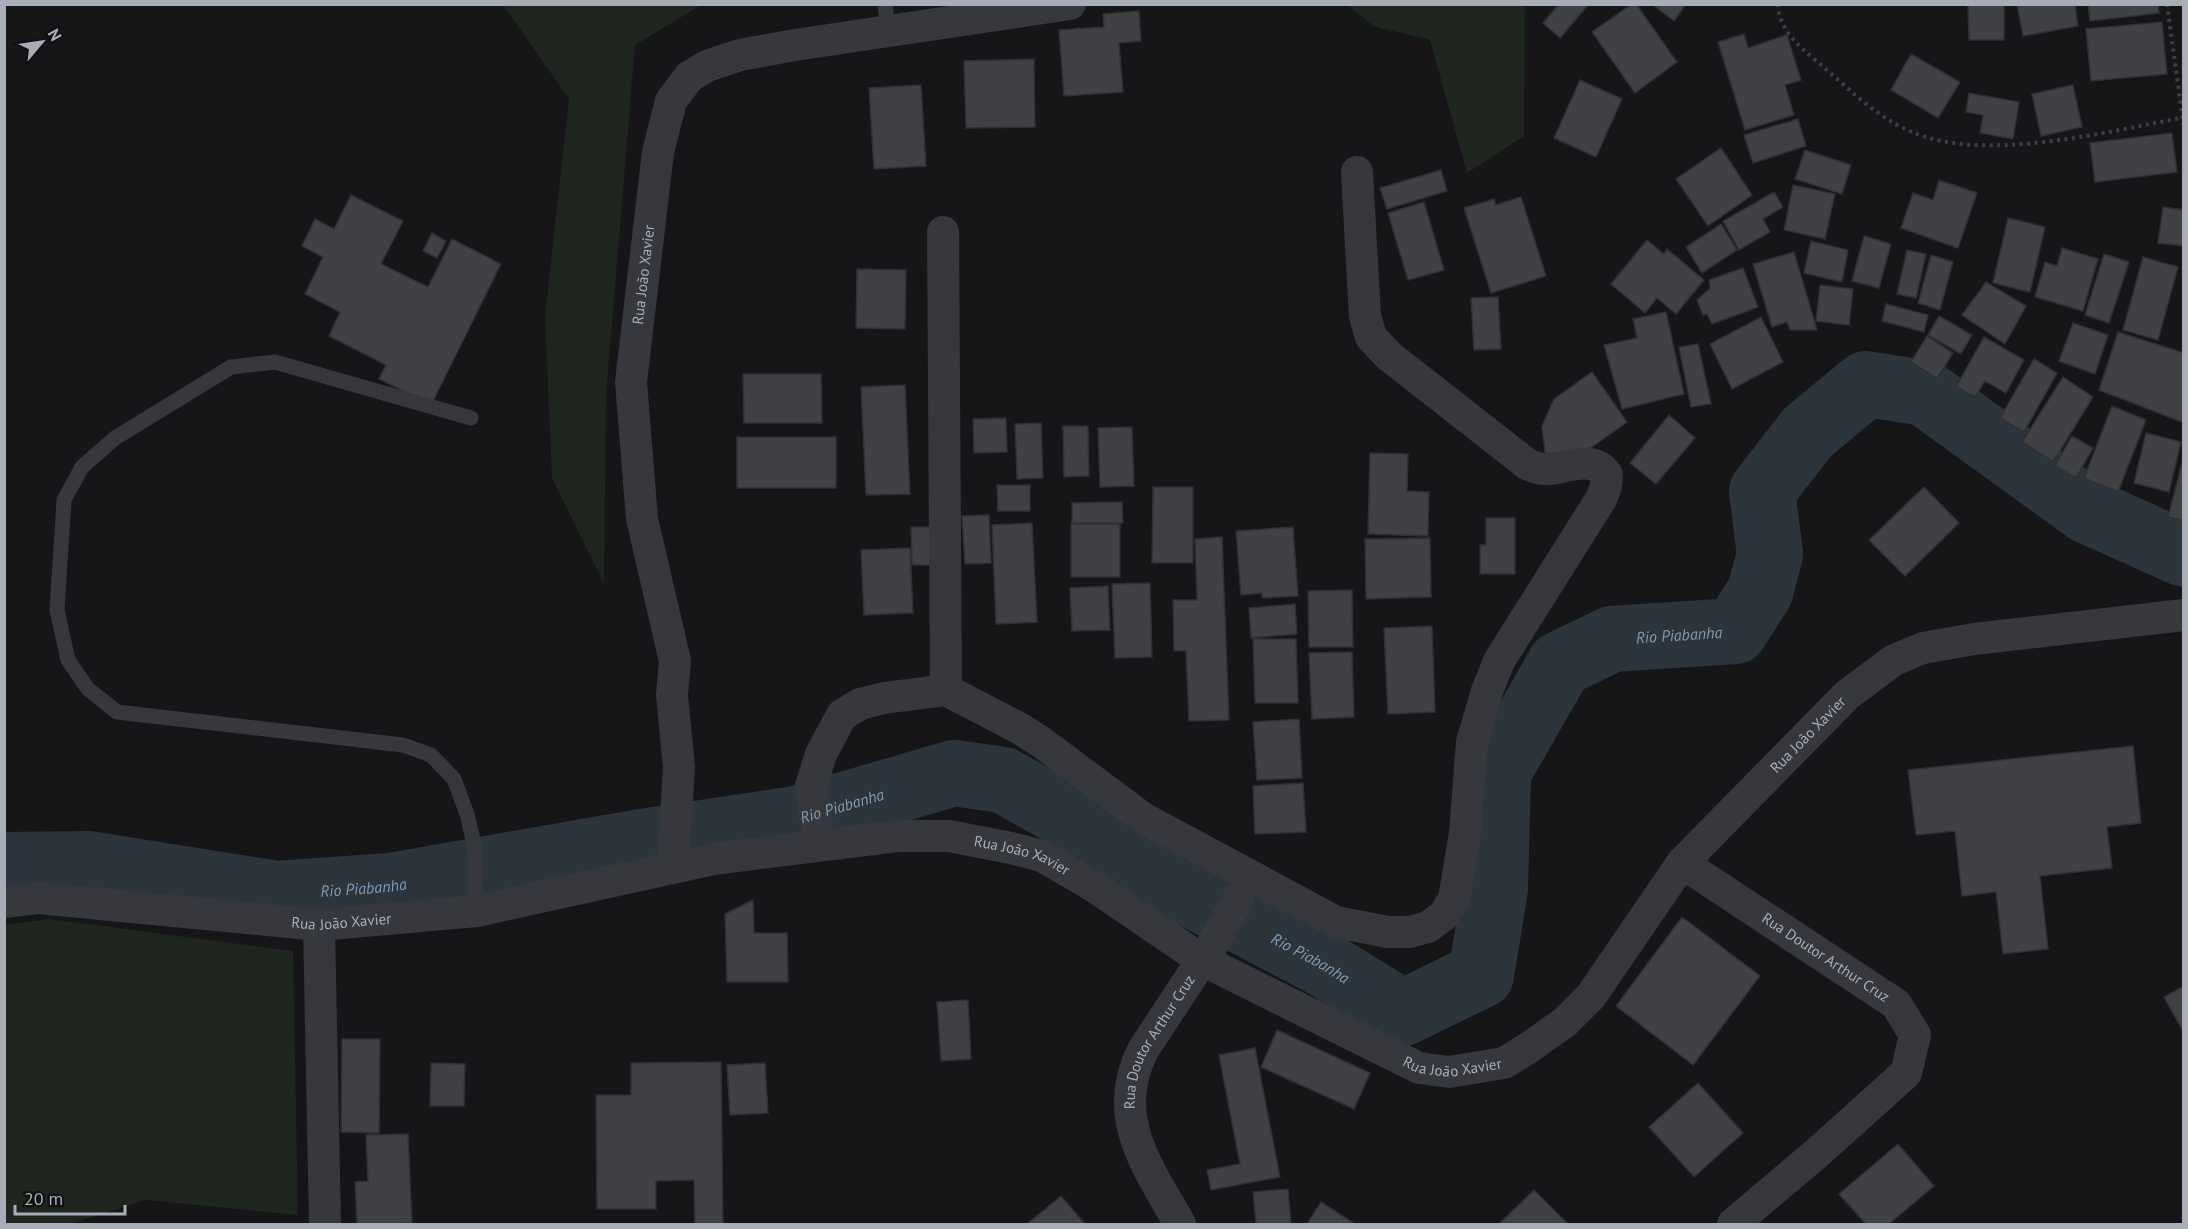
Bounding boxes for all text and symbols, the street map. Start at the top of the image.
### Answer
north arrow [12,12,72,72]
text: N [44,25,66,44]
street label: Rua João Xavier [628,224,658,325]
water label: Rio Piabanha [1635,622,1723,647]
street label: Rua João Xavier [1766,692,1850,777]
water label: Rio Piabanha [798,784,886,827]
street label: Rua João Xavier [973,831,1074,879]
water label: Rio Piabanha [320,873,408,901]
street label: Rua Doutor Arthur Cruz [1758,908,1893,1006]
street label: Rua João Xavier [291,909,392,934]
water label: Rio Piabanha [1268,928,1354,988]
street label: Rua Doutor Arthur Cruz [1120,971,1199,1109]
street label: Rua João Xavier [1400,1052,1503,1081]
scale bar [15,1178,124,1216]
text: 20 m [24,1187,63,1210]

